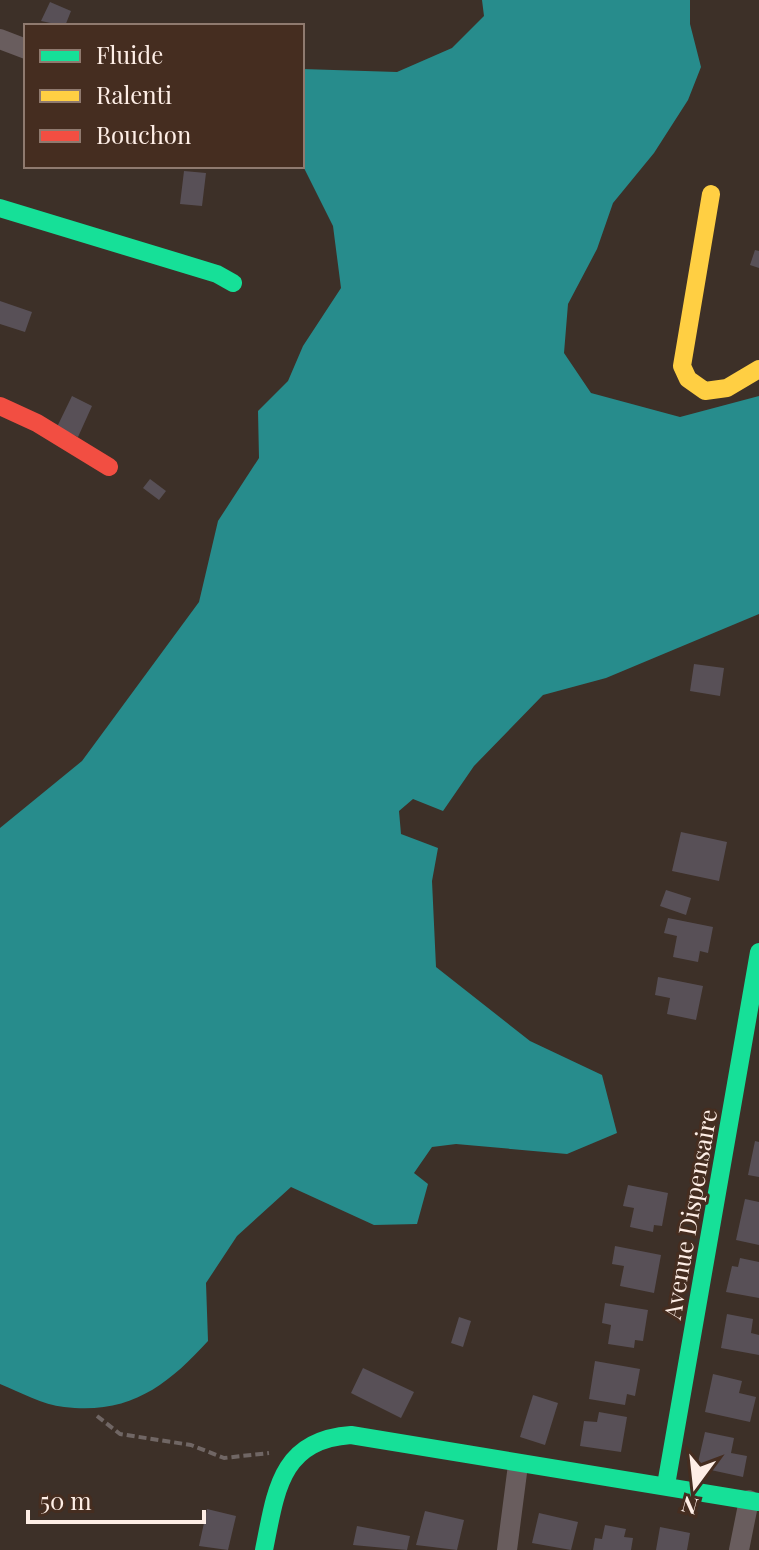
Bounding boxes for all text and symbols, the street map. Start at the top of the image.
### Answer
legend [24,24,304,168]
text: Fluide [96,38,163,70]
text: Ralenti [96,78,172,110]
text: Bouchon [96,118,191,150]
street label: Avenue Dispensaire [655,1106,723,1323]
north arrow [655,1446,735,1526]
scale bar [28,1474,204,1524]
text: 50 m [40,1484,92,1516]
text: N [678,1490,701,1523]

